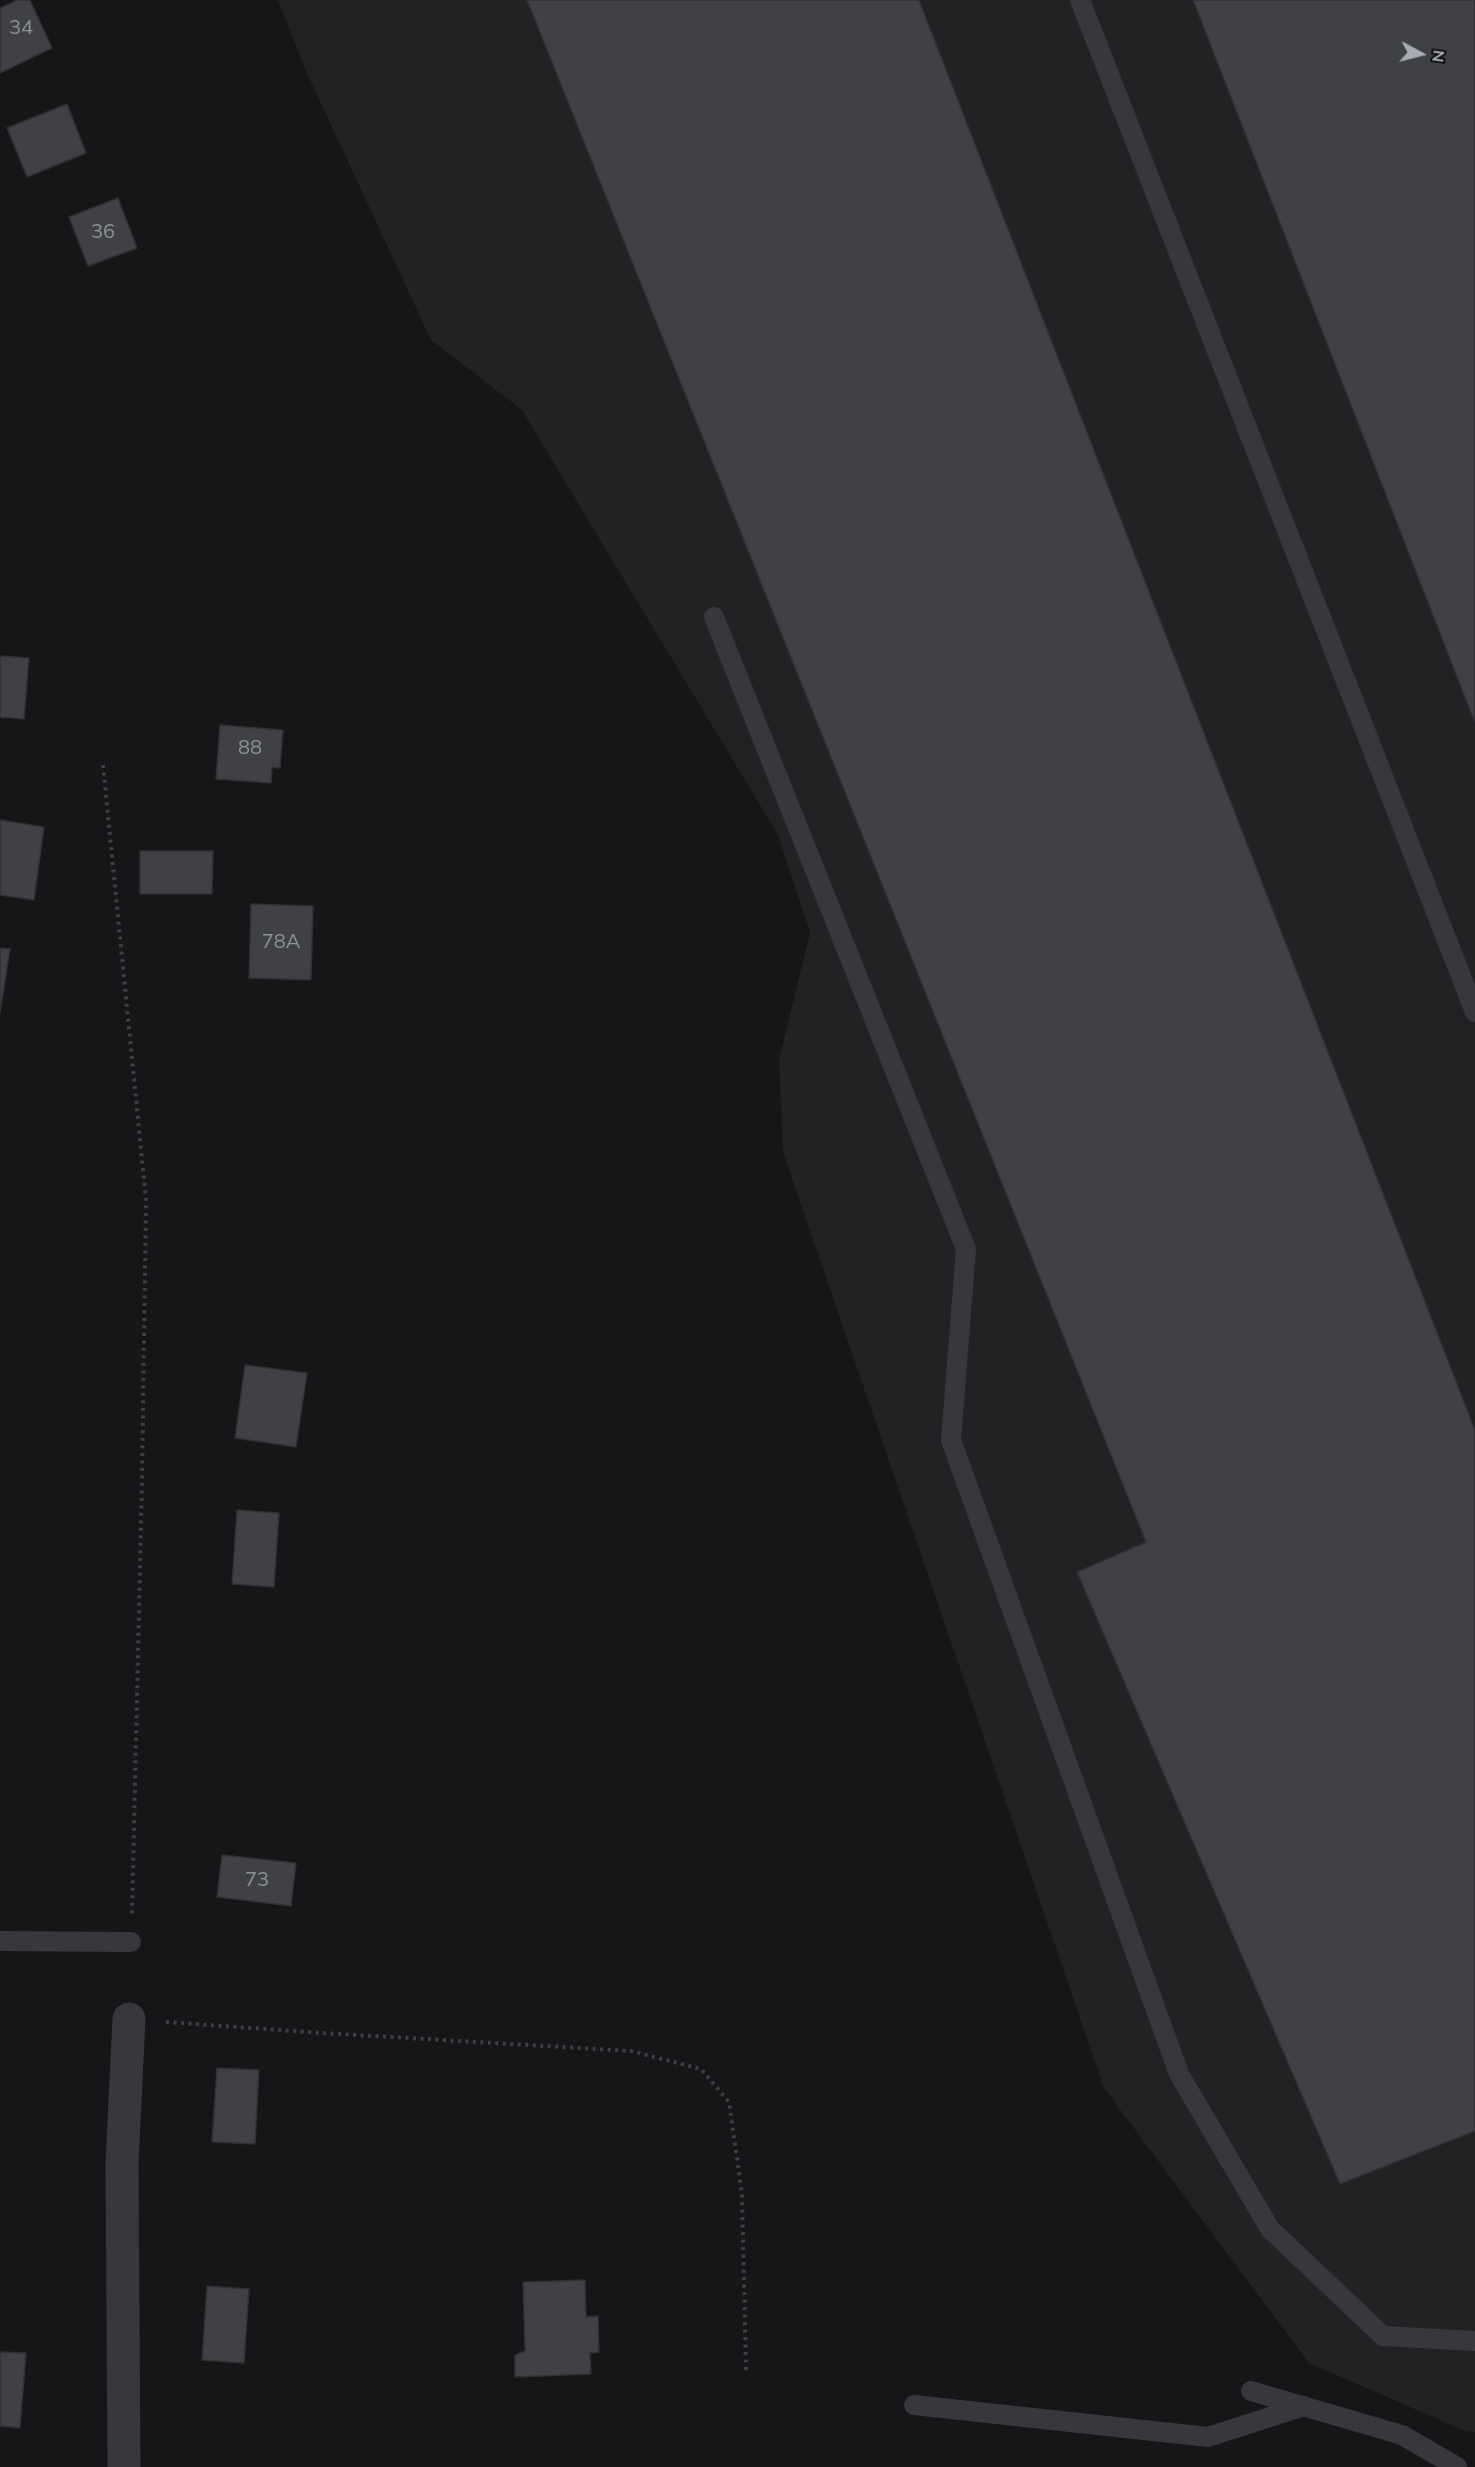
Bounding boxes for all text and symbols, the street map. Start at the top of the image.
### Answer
house number: 34 [9,16,33,40]
north arrow [1391,24,1451,84]
text: N [1428,49,1450,63]
house number: 36 [91,220,115,244]
house number: 88 [238,736,262,760]
house number: 78А [262,930,300,954]
house number: 73 [245,1868,269,1892]

